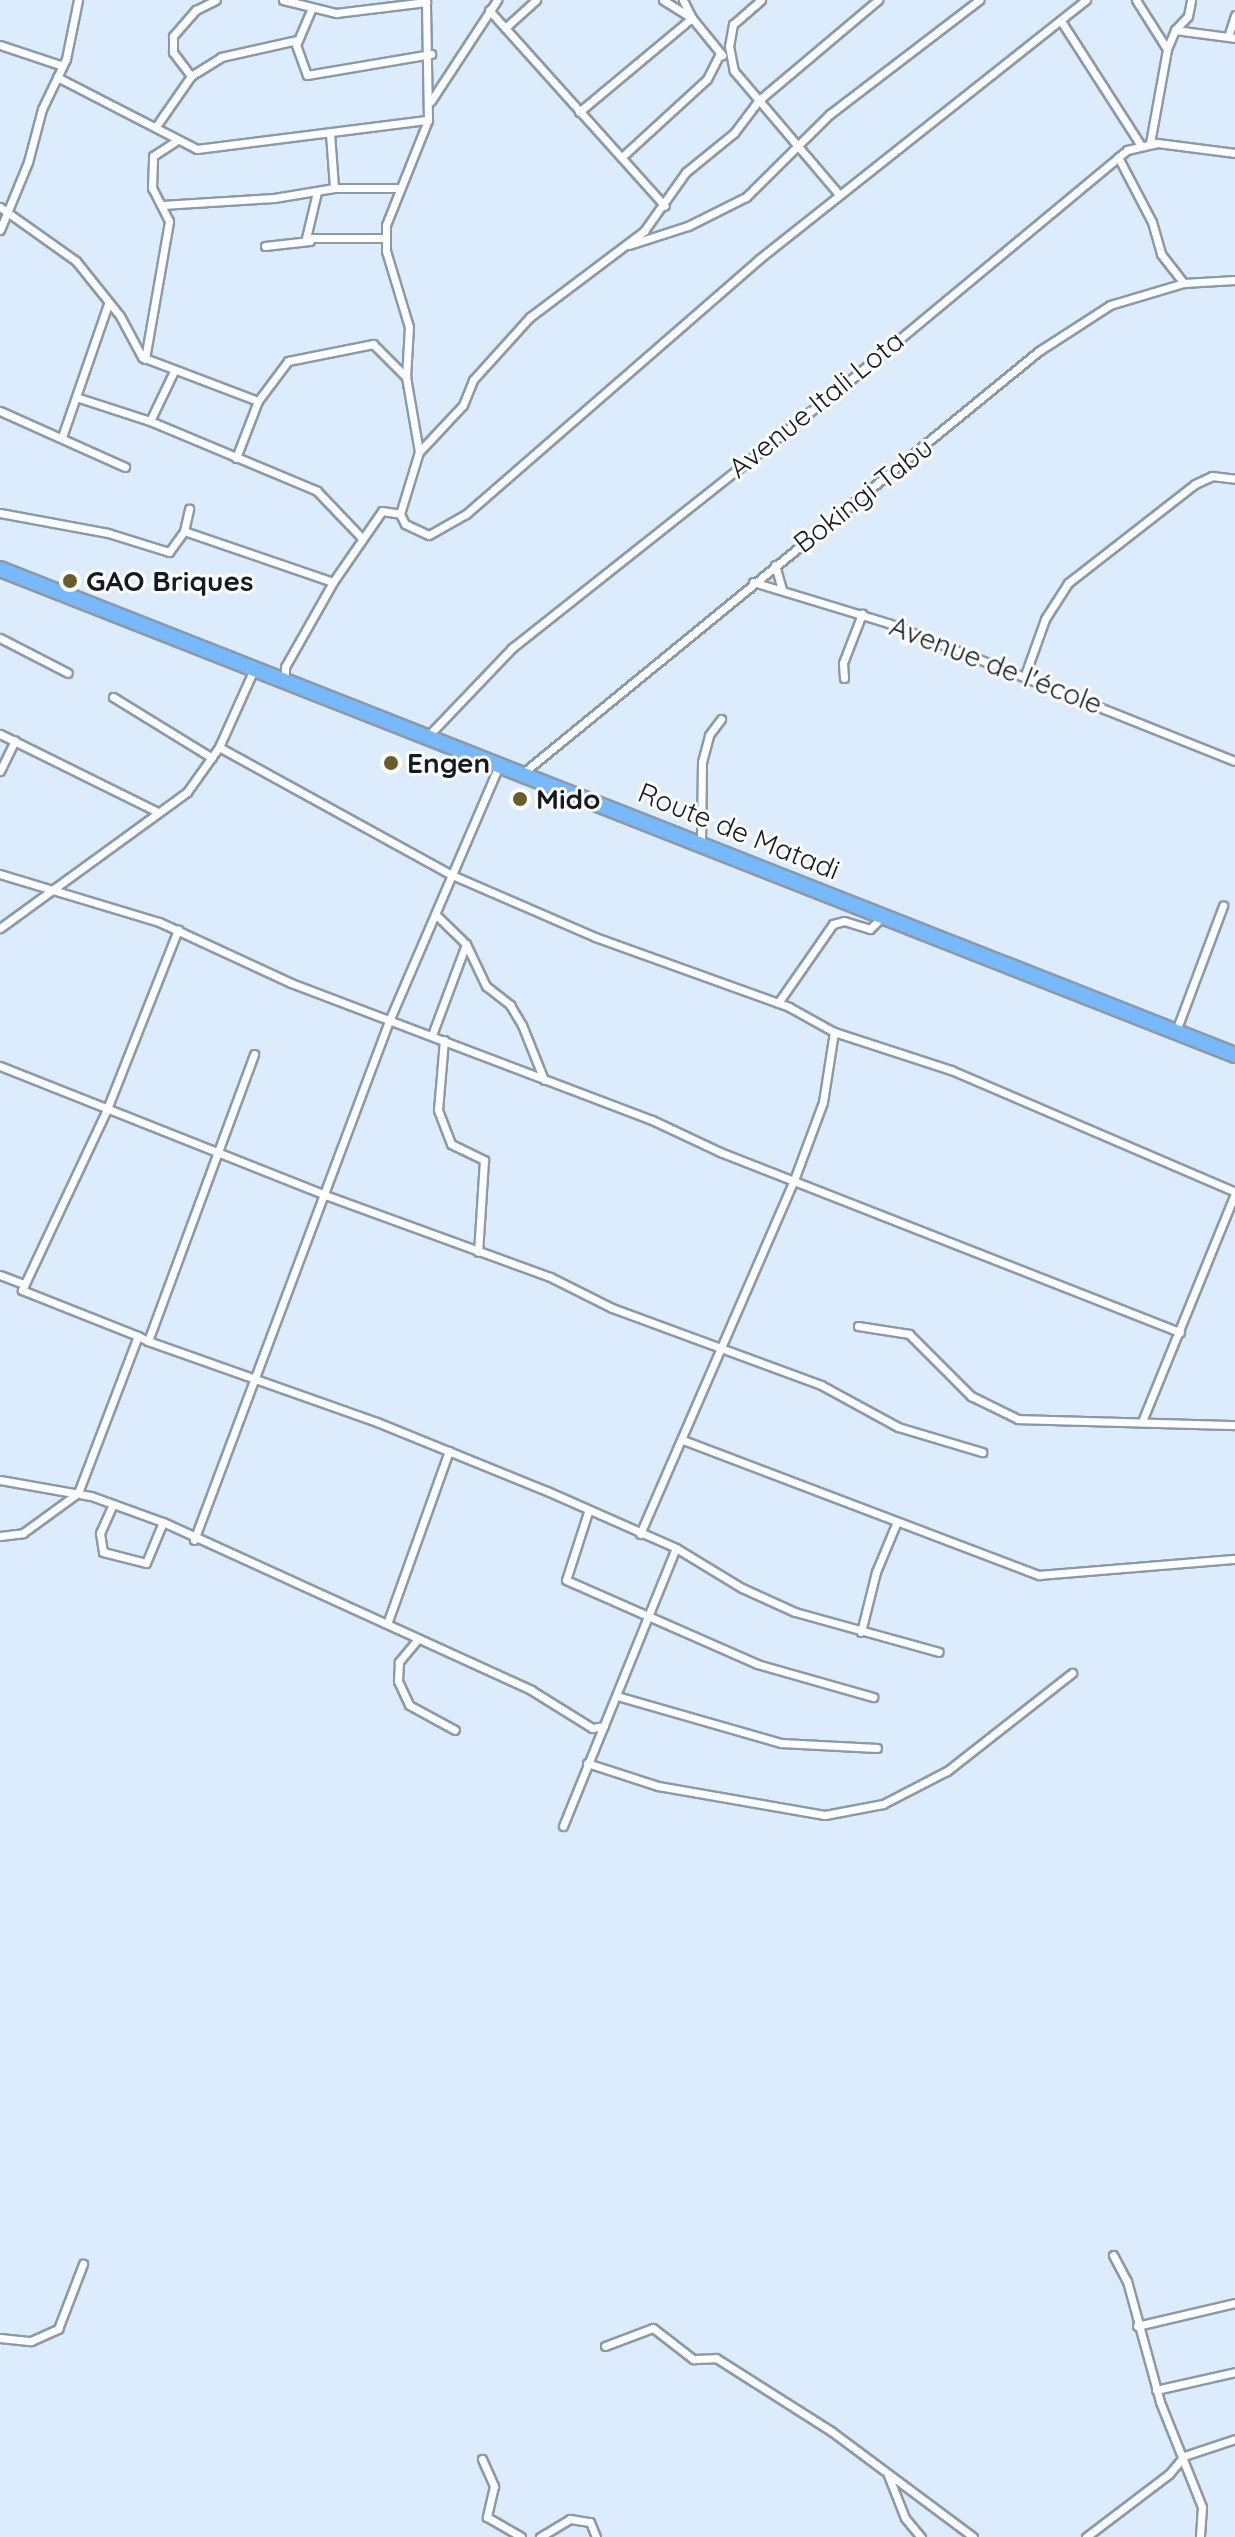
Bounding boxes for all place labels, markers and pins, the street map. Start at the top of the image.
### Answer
place label: GAO Briques [86,564,253,598]
marker: GAO Briques [61,572,79,590]
place label: Engen [407,746,490,780]
marker: Engen [382,754,400,772]
place label: Mido [536,782,601,816]
marker: Mido [511,790,529,808]

